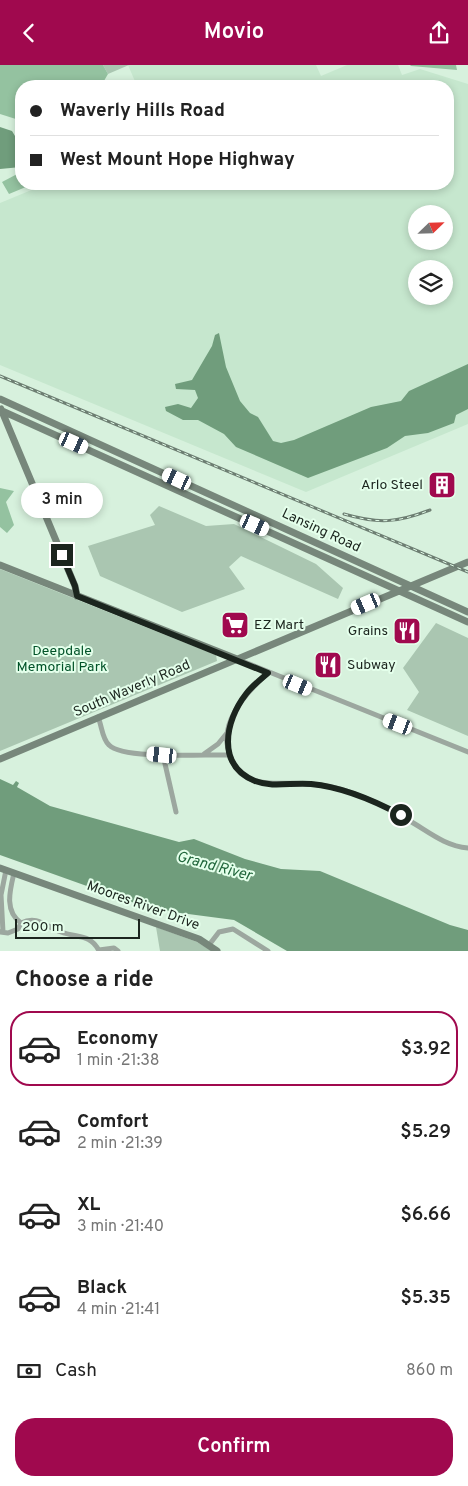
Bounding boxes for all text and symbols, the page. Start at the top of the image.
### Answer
icon: back [15,19,43,47]
text: Movio [204,19,264,46]
icon: share [425,19,453,47]
text: Waverly Hills Road [60,99,225,123]
text: West Mount Hope Highway [60,148,295,172]
north arrow [408,205,452,250]
map controls [408,205,453,305]
button: layers [408,260,453,305]
car [57,430,90,456]
car [160,466,193,492]
building icon: Arlo Steel [427,470,457,500]
place label: Arlo Steel [361,477,423,494]
callout: 3 min [21,483,103,517]
text: 3 min [41,490,83,510]
street label: Lansing Road [279,505,363,557]
car [238,512,271,538]
route end [51,544,73,566]
car [349,591,382,617]
supermarket icon: EZ Mart [220,610,250,640]
restaurant icon: Grains [392,616,422,646]
place label: EZ Mart [254,617,304,634]
place label: Grains [348,623,388,640]
park label: Deepdale Memorial Park [17,643,107,676]
restaurant icon: Subway [313,650,343,680]
street label: South Waverly Road [71,657,193,721]
place label: Subway [347,657,396,674]
car [281,672,314,698]
car [381,712,414,736]
car [146,746,177,764]
route start [390,804,412,826]
water label: Grand River [174,848,255,886]
street label: Moores River Drive [84,878,202,934]
scale bar [15,916,140,939]
text: 200 m [22,919,64,936]
text: Choose a ride [15,967,153,994]
icon: car [17,1026,62,1071]
text: Economy [77,1027,158,1051]
text: $3.92 [401,1037,451,1061]
text: 1 min · 21:38 [77,1051,160,1071]
icon: car [17,1109,62,1154]
text: Comfort [77,1110,149,1134]
text: $5.29 [400,1120,451,1144]
text: 2 min · 21:39 [77,1134,163,1154]
icon: car [17,1192,62,1237]
text: XL [77,1193,100,1217]
text: $6.66 [400,1203,451,1227]
text: 3 min · 21:40 [77,1217,164,1237]
icon: car [17,1275,62,1320]
text: Black [77,1276,127,1300]
text: $5.35 [400,1286,451,1310]
text: 4 min · 21:41 [77,1300,160,1320]
icon: cash [15,1357,43,1385]
text: Cash [55,1359,97,1383]
text: 860 m [406,1361,453,1381]
button: Confirm [15,1418,453,1476]

